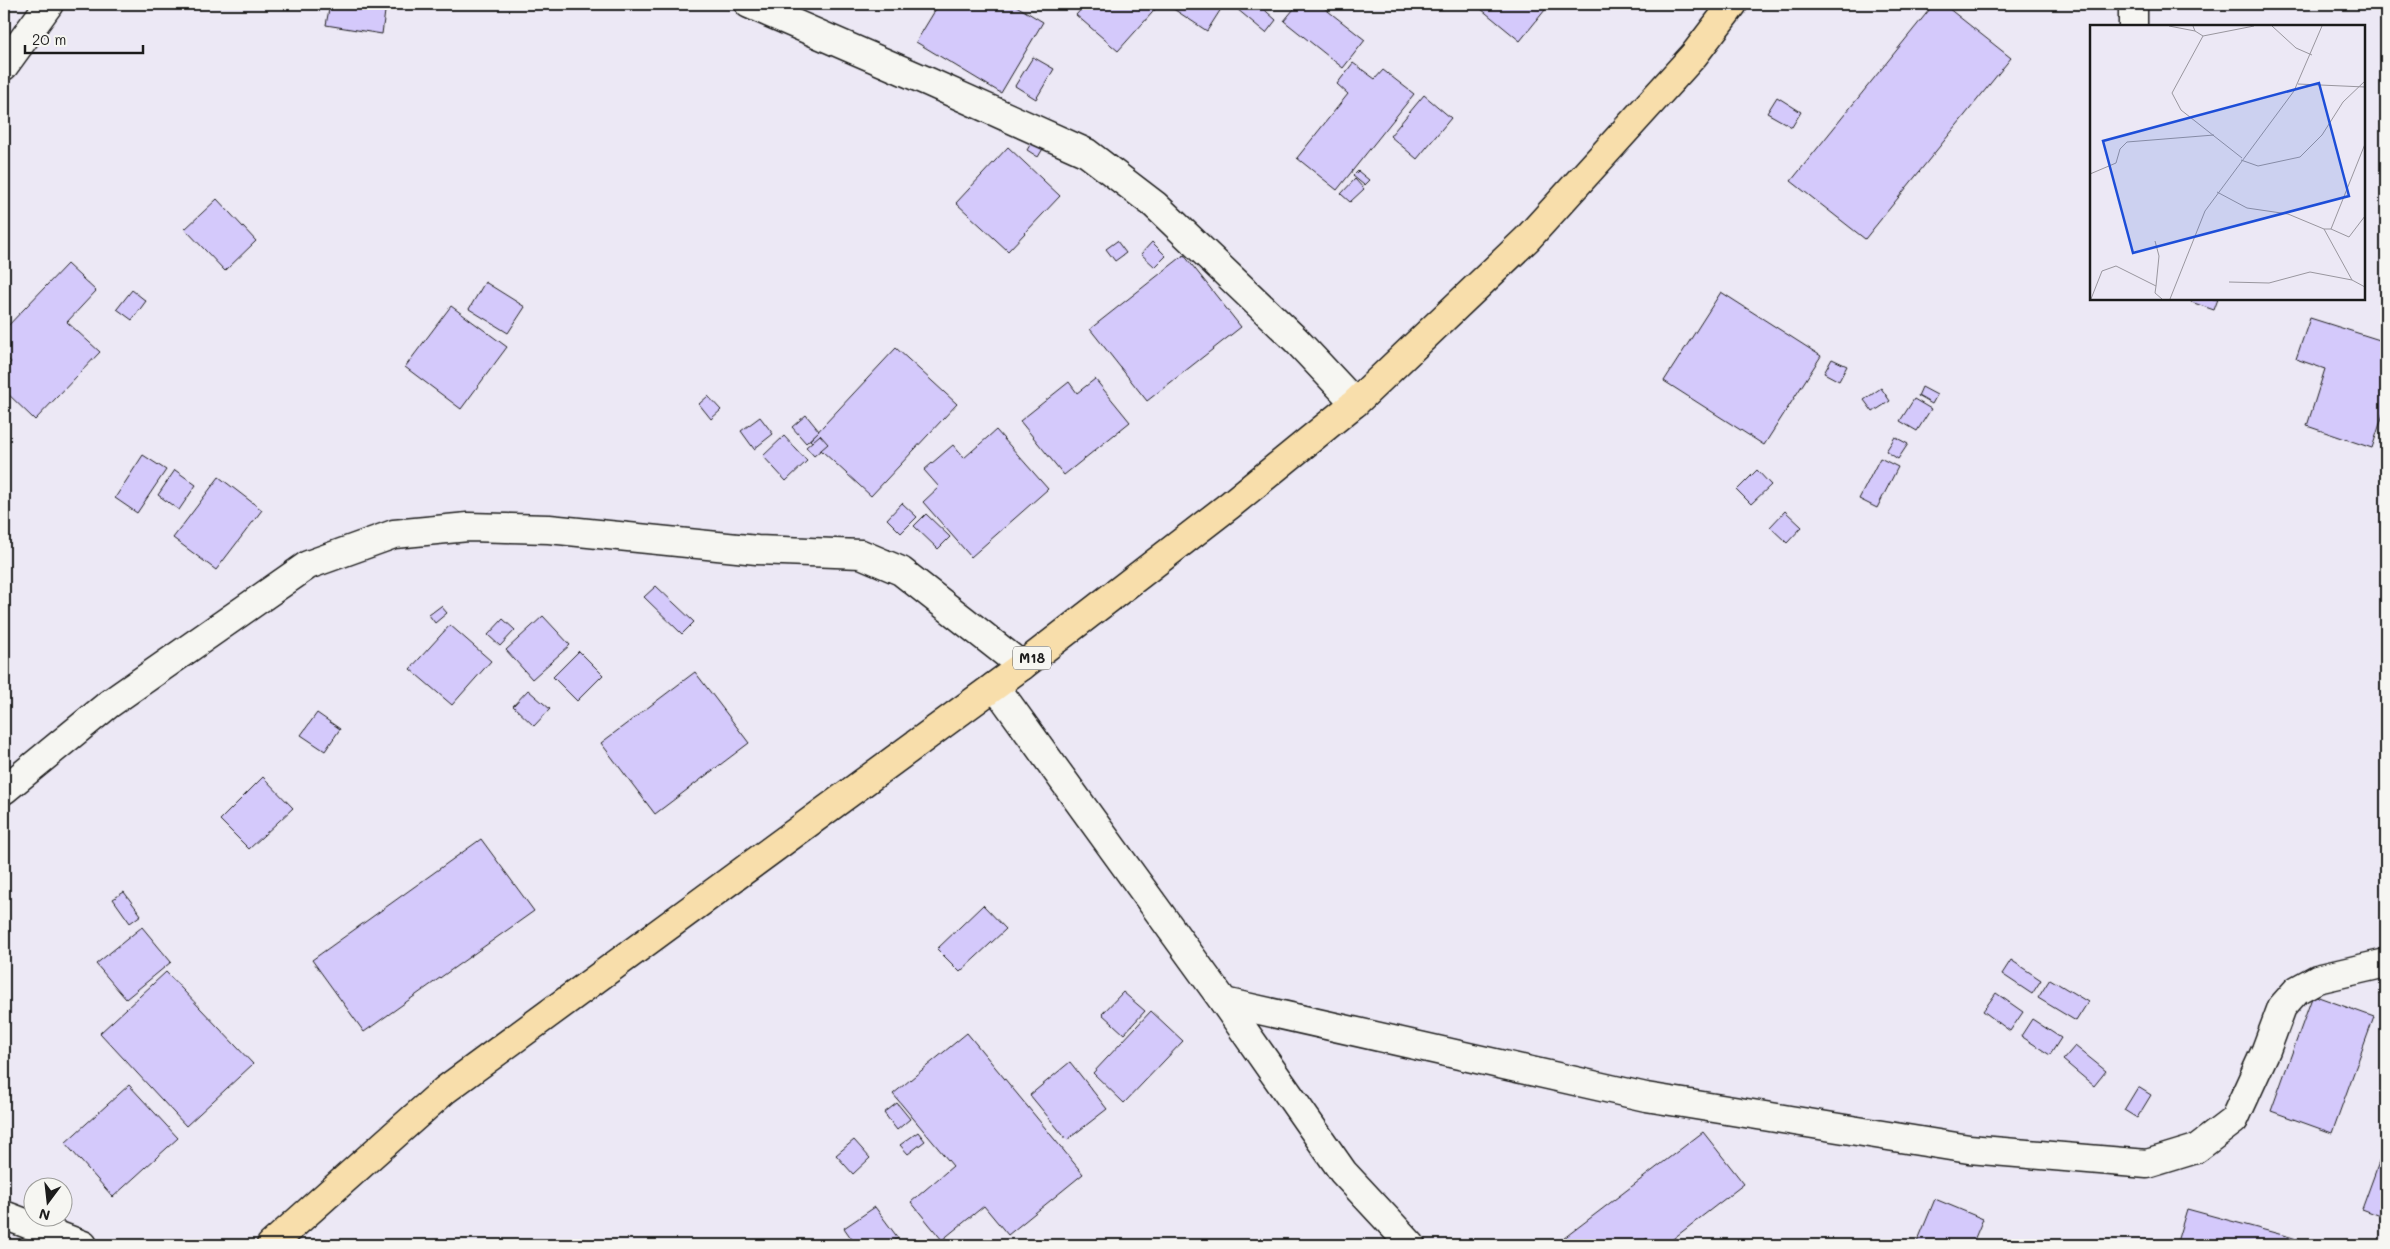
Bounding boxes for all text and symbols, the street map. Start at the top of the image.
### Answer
scale bar [25,22,142,54]
inset map [2090,25,2365,300]
text: 20 m [32,29,66,49]
road number: M18 [1013,646,1051,670]
north arrow [22,1176,72,1226]
text: N [37,1204,52,1226]

